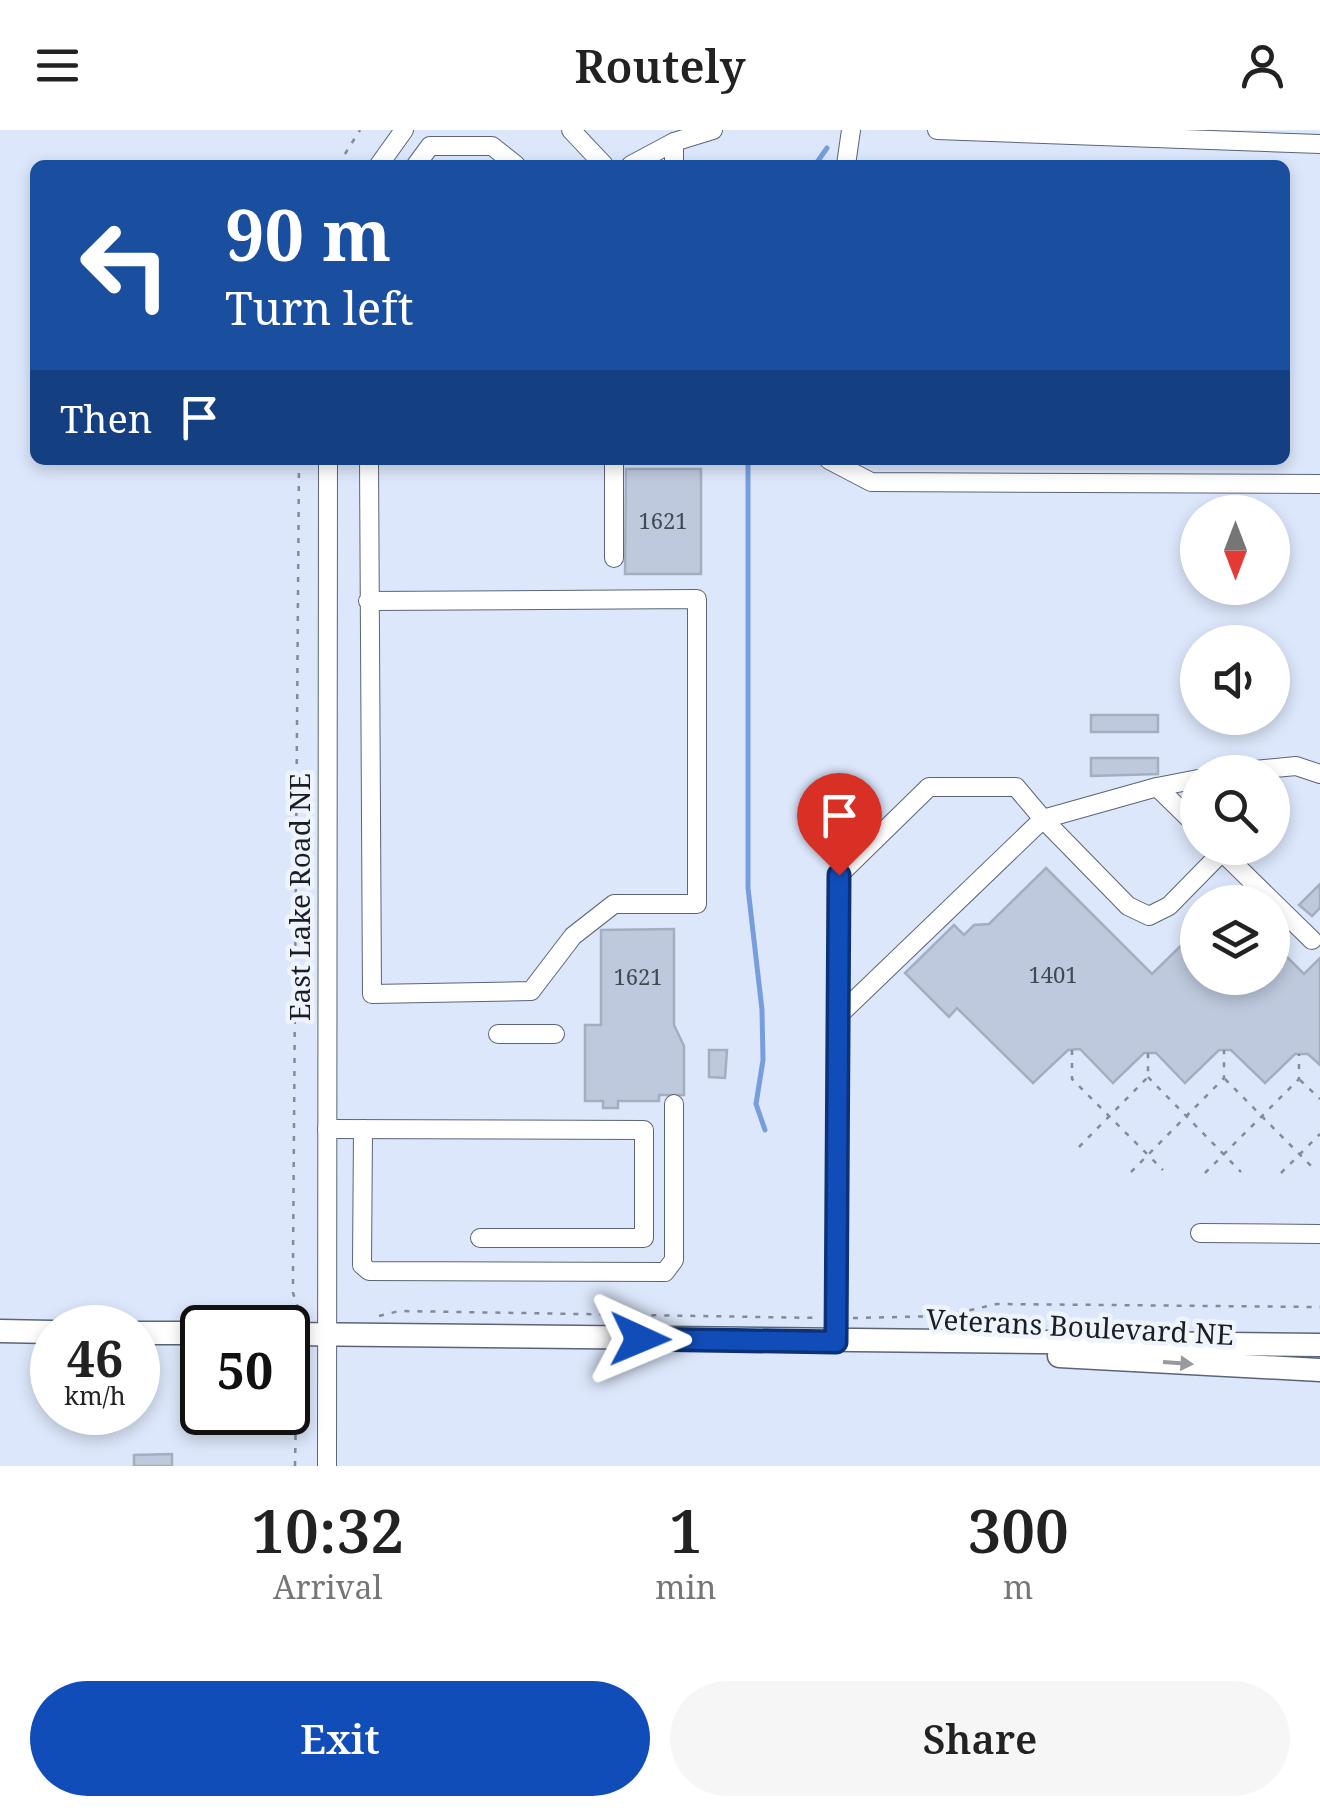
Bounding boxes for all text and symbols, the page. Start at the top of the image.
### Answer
text: Routely [575,35,745,96]
icon: menu [30,38,85,93]
icon: person [1235,38,1290,93]
text: 90 m [225,186,391,282]
icon: left [60,200,190,330]
text: Turn left [225,277,414,338]
icon: arrive [172,390,227,445]
text: Then [60,392,152,444]
north arrow [1180,495,1290,605]
map controls [1180,495,1290,995]
house number: 1621 [638,505,688,535]
button: sound [1180,625,1290,735]
button: search [1180,755,1290,865]
street label: East Lake Road NE [280,773,318,1021]
pin [797,773,882,876]
icon: arrive [812,788,867,843]
button: layers [1180,885,1290,995]
house number: 1401 [1028,959,1078,989]
house number: 1621 [613,961,663,991]
position arrow [588,1287,692,1391]
street label: Veterans Boulevard NE [925,1299,1235,1353]
speed limit sign: 50 [180,1305,310,1435]
text: 46 [67,1324,123,1392]
one-way arrow [1162,1355,1194,1371]
text: km/h [64,1378,126,1412]
text: 10:32 [251,1489,404,1571]
text: 1 [669,1489,703,1571]
text: 300 [968,1489,1069,1571]
text: Arrival [273,1565,382,1608]
text: min [655,1565,716,1608]
text: m [1003,1565,1033,1608]
button: Exit [30,1681,650,1796]
button: Share [670,1681,1290,1796]

